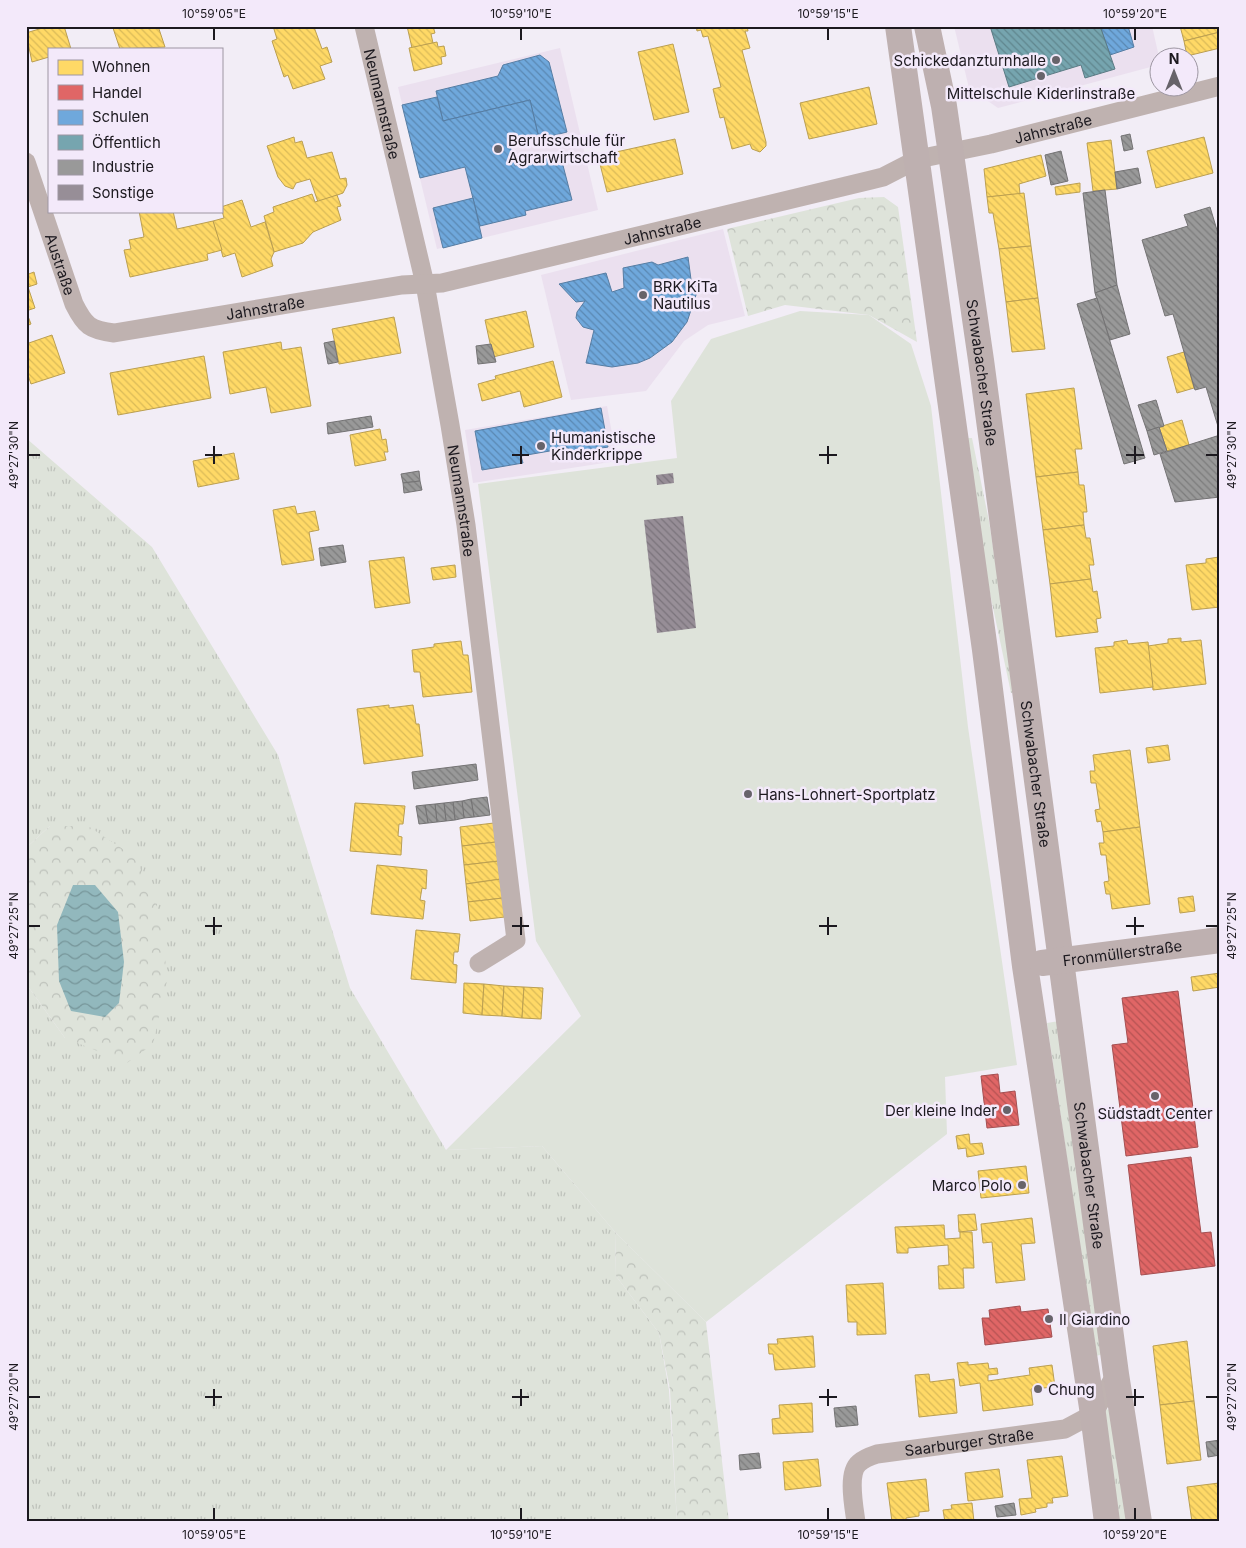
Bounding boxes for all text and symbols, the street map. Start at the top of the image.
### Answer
text: 10°59'05"E [182,6,246,21]
text: 10°59'10"E [490,6,552,21]
text: 10°59'15"E [797,6,859,21]
text: 10°59'20"E [1103,6,1167,21]
street label: Neumannstraße [360,47,405,161]
legend [48,48,222,212]
north arrow [1148,48,1198,98]
text: N [1169,50,1179,67]
place label: Schickedanzturnhalle [894,51,1046,70]
marker: Schickedanzturnhalle [1050,54,1062,66]
text: Wohnen [92,57,150,76]
marker: Mittelschule Kiderlinstraße [1035,70,1047,82]
text: Handel [92,83,142,102]
place label: Mittelschule Kiderlinstraße [947,84,1135,103]
text: Schulen [92,107,149,126]
street label: Jahnstraße [1012,109,1094,147]
place label: Berufsschule für Agrarwirtschaft [508,131,625,167]
text: Öffentlich [92,133,161,152]
marker: Berufsschule für Agrarwirtschaft [492,143,504,155]
text: Industrie [92,157,154,176]
text: Sonstige [92,183,154,202]
street label: Jahnstraße [621,212,703,249]
street label: Austraße [41,231,80,298]
place label: BRK KiTa Nautilus [653,277,718,313]
marker: BRK KiTa Nautilus [637,289,649,301]
street label: Jahnstraße [224,292,306,324]
street label: Schwabacher Straße [963,298,1002,447]
text: 49°27'30"N [6,421,21,489]
text: 49°27'30"N [1224,421,1239,489]
place label: Humanistische Kinderkrippe [551,428,656,464]
marker: Humanistische Kinderkrippe [535,440,547,452]
street label: Neumannstraße [444,443,479,558]
street label: Schwabacher Straße [1017,699,1055,849]
place label: Hans-Lohnert-Sportplatz [758,785,936,804]
marker: Hans-Lohnert-Sportplatz [742,788,754,800]
text: 49°27'25"N [6,892,21,960]
text: 49°27'25"N [1224,892,1239,960]
street label: Fronmüllerstraße [1061,935,1183,970]
marker: Südstadt Center [1149,1090,1161,1102]
place label: Der kleine Inder [885,1101,997,1120]
street label: Schwabacher Straße [1070,1101,1109,1250]
marker: Der kleine Inder [1001,1104,1013,1116]
place label: Südstadt Center [1097,1104,1213,1123]
place label: Marco Polo [932,1176,1012,1195]
marker: Marco Polo [1016,1179,1028,1191]
place label: Il Giardino [1059,1310,1130,1329]
marker: Il Giardino [1043,1313,1055,1325]
text: 49°27'20"N [6,1363,21,1431]
text: 49°27'20"N [1224,1363,1239,1431]
place label: Chung [1048,1380,1095,1399]
marker: Chung [1032,1383,1044,1395]
street label: Saarburger Straße [903,1424,1035,1460]
text: 10°59'05"E [182,1527,246,1542]
text: 10°59'10"E [490,1527,552,1542]
text: 10°59'15"E [797,1527,859,1542]
text: 10°59'20"E [1103,1527,1167,1542]

